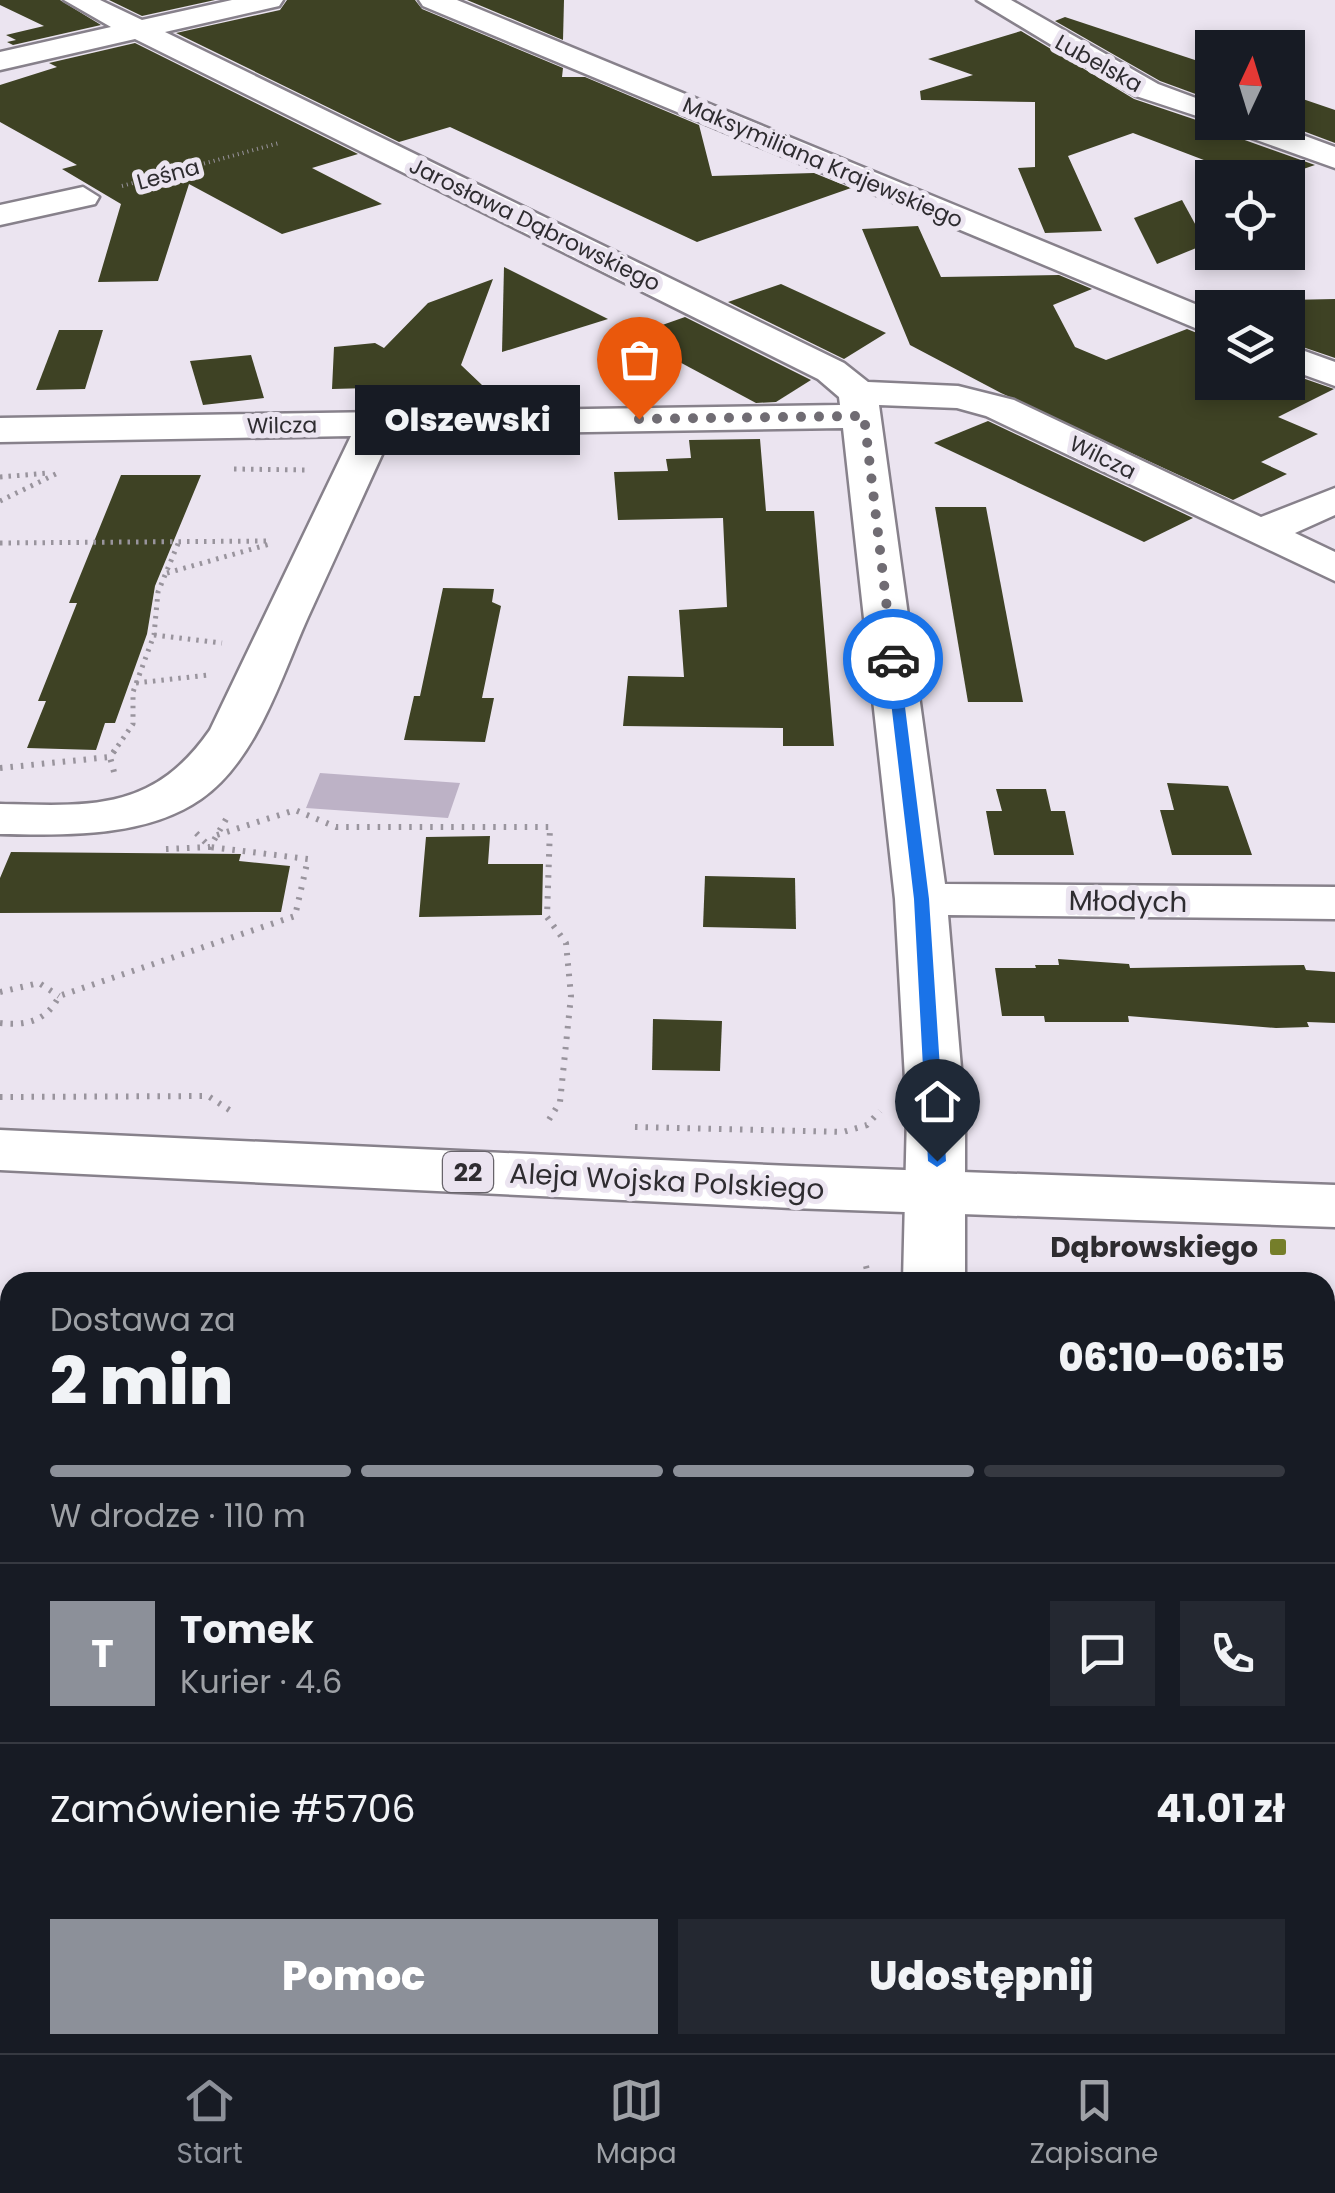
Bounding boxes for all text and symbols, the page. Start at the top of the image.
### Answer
street label: Lubelska [1050,27,1148,100]
north arrow [1195,30,1305,140]
map controls [1195,30,1305,400]
street label: Maksymiliana Krajewskiego [678,89,968,236]
street label: Jarosława Dąbrowskiego [404,150,666,299]
street label: Leśna [133,151,203,198]
button: locate [1195,160,1305,270]
button: layers [1195,290,1305,400]
pin [597,317,682,420]
icon: bag [612,332,667,387]
callout: Olszewski [354,384,579,454]
text: Olszewski [384,397,551,442]
street label: Wilcza [246,409,318,442]
street label: Wilcza [1064,428,1141,487]
courier [843,609,943,709]
icon: car [866,632,921,687]
street label: Młodych [1068,881,1188,922]
pin [895,1059,980,1162]
icon: home [910,1074,965,1129]
road number: 22 [443,1152,493,1192]
street label: Aleja Wojska Polskiego [509,1154,825,1209]
place label: Dąbrowskiego [1050,1228,1258,1267]
marker: Dąbrowskiego [1267,1236,1289,1258]
text: Dostawa za [50,1297,236,1342]
text: 06:10–06:15 [1058,1331,1285,1384]
text: 2 min [50,1336,233,1427]
text: W drodze · 110 m [50,1493,306,1538]
button: chat [1050,1601,1155,1706]
button: phone [1180,1601,1285,1706]
text: Tomek [180,1603,314,1656]
text: T [91,1627,114,1680]
text: Kurier · 4.6 [180,1659,342,1704]
text: Zamówienie #5706 [50,1782,416,1835]
text: 41.01 zł [1156,1782,1285,1835]
button: Pomoc [50,1919,658,2034]
button: Udostępnij [678,1919,1285,2034]
tab: Start [177,2073,243,2175]
tab: Mapa [596,2073,677,2175]
tab: Zapisane [1030,2073,1158,2175]

